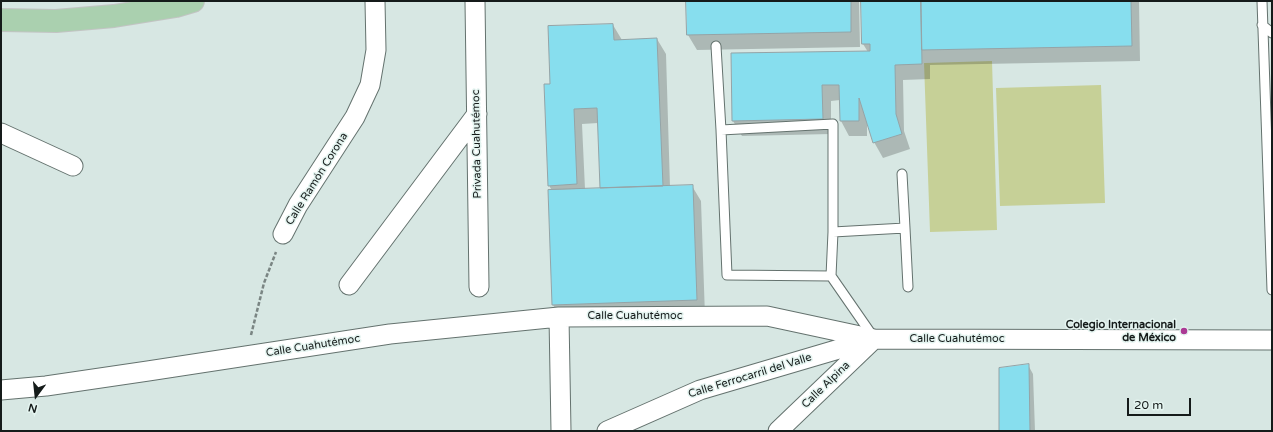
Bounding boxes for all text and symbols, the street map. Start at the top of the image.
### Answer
street label: Privada Cuahutémoc [469,89,485,199]
street label: Calle Ramón Corona [283,130,351,228]
street label: Calle Cuahutémoc [587,309,683,323]
place label: Colegio Internacional de México [1066,318,1176,344]
marker: Colegio Internacional de México [1179,326,1189,336]
street label: Calle Cuahutémoc [265,332,361,360]
street label: Calle Cuahutémoc [909,332,1005,346]
street label: Calle Ferrocarril del Valle [687,351,813,401]
street label: Calle Alpina [799,359,853,411]
north arrow [16,376,56,416]
scale bar [1129,390,1193,416]
text: 20 m [1134,398,1163,412]
text: N [27,401,39,415]

